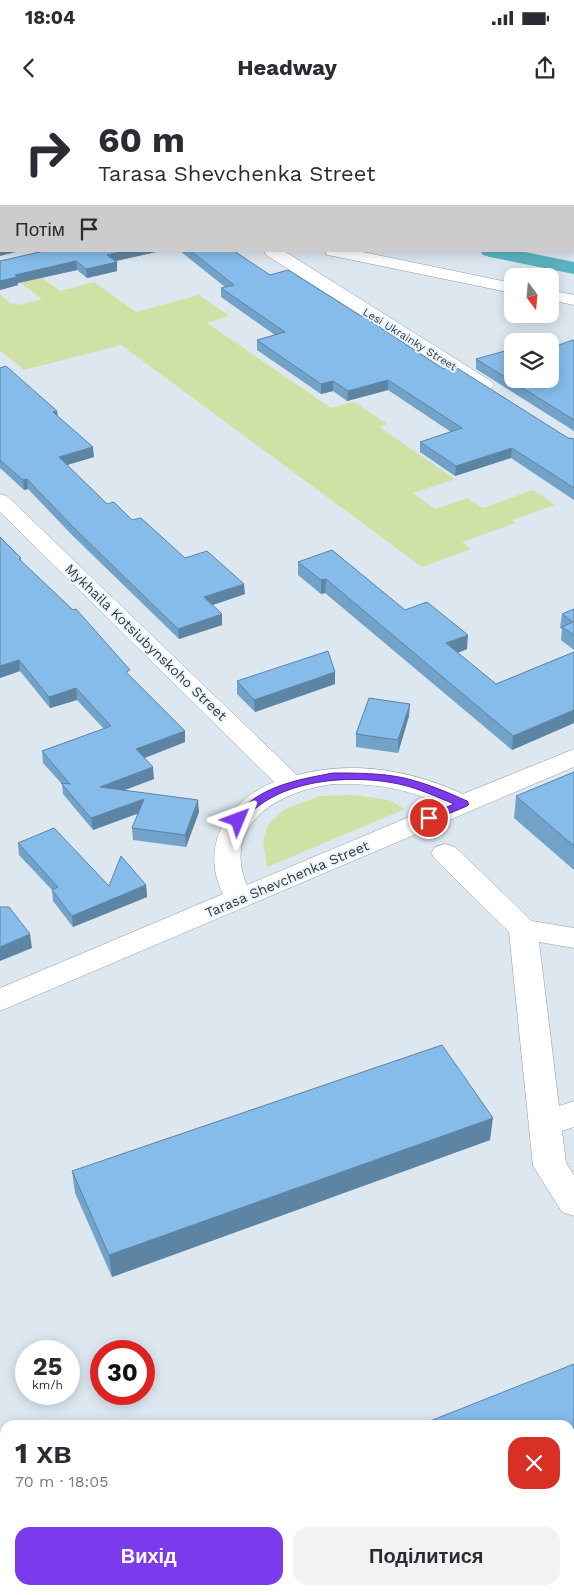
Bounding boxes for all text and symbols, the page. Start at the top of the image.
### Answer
text: 18:04 [25,6,75,29]
icon: back [15,54,43,82]
icon: share [531,54,559,82]
text: Headway [237,55,337,80]
text: 60 m [98,119,185,161]
icon: right [15,120,80,185]
text: Tarasa Shevchenka Street [98,161,375,186]
icon: arrive [75,215,103,243]
text: Потім [15,218,65,241]
north arrow [504,268,559,322]
map controls [504,268,559,388]
street label: Lesi Ukrainky Street [360,305,459,374]
button: layers [504,333,559,388]
street label: Mykhaila Kotsiubynskoho Street [62,560,230,724]
position arrow [211,793,263,845]
pin [408,797,450,839]
icon: arrive [415,804,443,832]
street label: Tarasa Shevchenka Street [203,837,371,921]
speed limit sign: 30 [90,1340,155,1405]
text: 25 [33,1352,62,1381]
text: km/h [32,1378,63,1392]
text: 1 хв [15,1435,72,1470]
button: close [508,1437,560,1489]
text: 70 m · 18:05 [15,1472,109,1491]
button: Вихід [15,1527,283,1585]
button: Поділитися [293,1527,560,1585]

